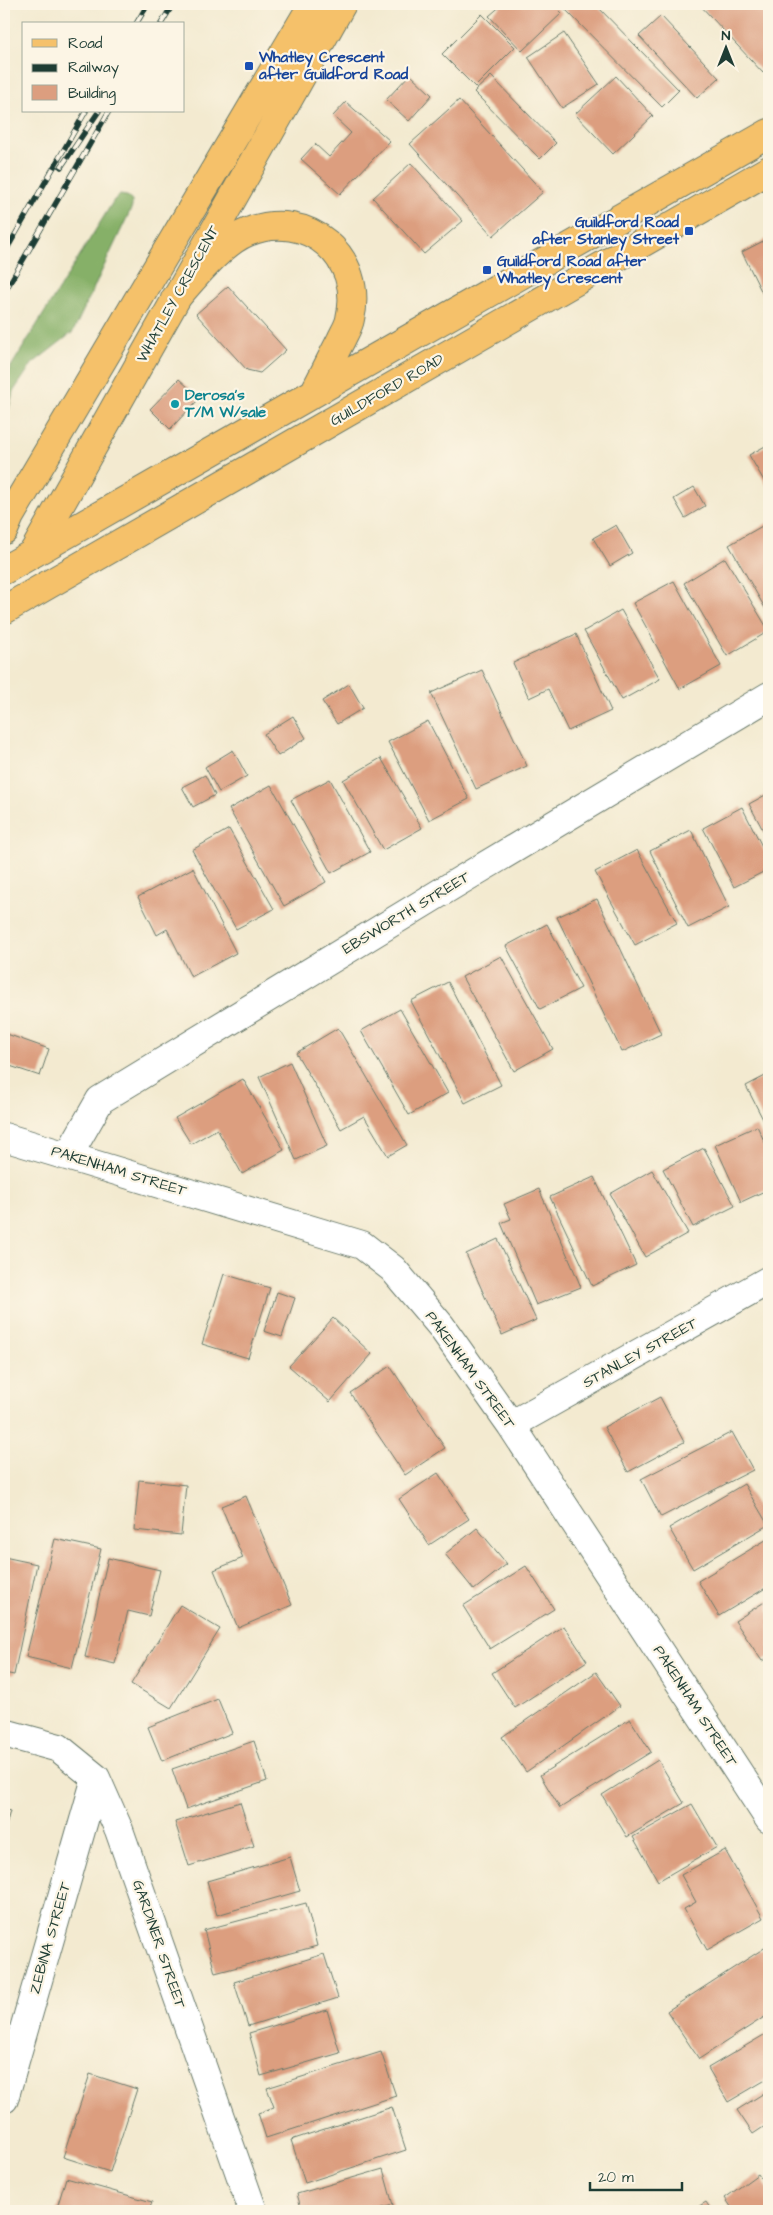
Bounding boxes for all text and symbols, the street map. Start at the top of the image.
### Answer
legend [22,22,185,112]
north arrow [700,22,750,72]
text: N [722,26,731,46]
text: Road [68,33,103,54]
place label: Whatley Crescent after Guildford Road [258,47,408,85]
text: Railway [68,57,119,79]
marker: Whatley Crescent after Guildford Road [243,60,255,72]
text: Building [68,83,116,105]
place label: Guildford Road after Stanley Street [531,212,680,251]
street label: WHATLEY CRESCENT [132,221,225,366]
marker: Guildford Road after Stanley Street [683,225,695,237]
place label: Guildford Road after Whatley Crescent [496,251,647,290]
marker: Guildford Road after Whatley Crescent [481,264,493,276]
street label: GUILDFORD ROAD [326,349,448,431]
place label: Derosa’s T/M W/sale [184,385,266,423]
marker: Derosa’s T/M W/sale [169,398,181,410]
street label: EBSWORTH STREET [338,866,474,959]
street label: PAKENHAM STREET [49,1140,190,1202]
street label: PAKENHAM STREET [420,1307,520,1434]
street label: STANLEY STREET [579,1312,702,1393]
street label: PAKENHAM STREET [648,1641,742,1771]
street label: GARDINER STREET [127,1877,191,2012]
street label: ZEBINA STREET [24,1879,76,1996]
scale bar [590,2160,683,2192]
text: 20 m [598,2167,634,2188]

